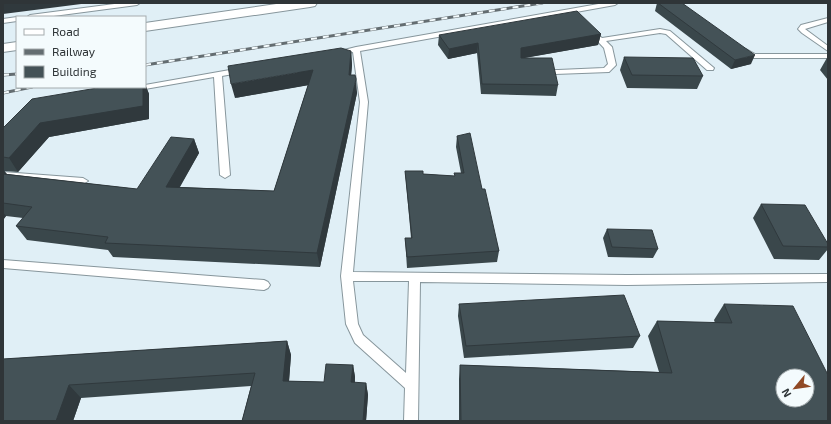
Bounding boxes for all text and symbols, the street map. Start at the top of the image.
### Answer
legend [16,16,146,88]
text: Road [52,24,80,38]
text: Railway [52,44,96,58]
text: Building [52,64,97,78]
north arrow [775,368,815,408]
text: N [778,386,793,400]

